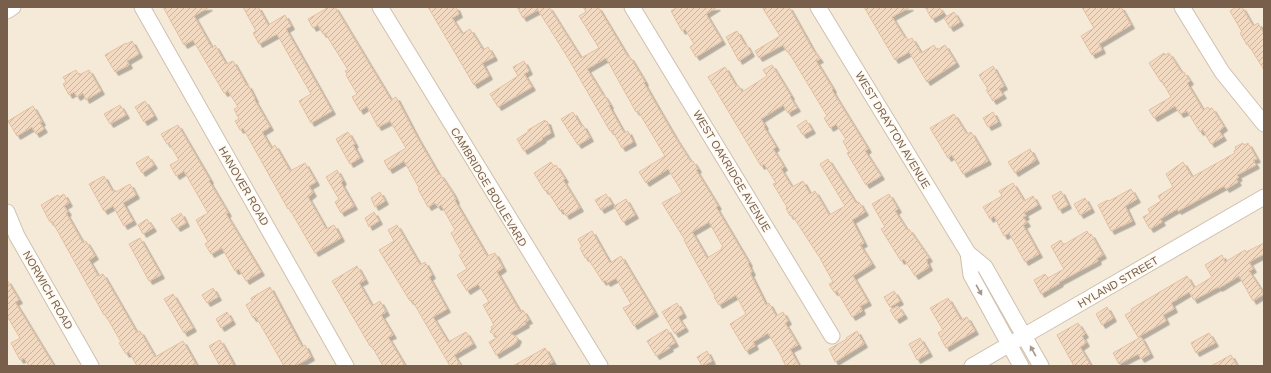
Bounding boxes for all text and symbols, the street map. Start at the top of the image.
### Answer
street label: WEST DRAYTON AVENUE [853,69,933,191]
street label: WEST OAKRIDGE AVENUE [691,108,773,234]
street label: CAMBRIDGE BOULEVARD [449,125,529,249]
street label: HANOVER ROAD [216,144,272,228]
street label: NORWICH ROAD [21,249,75,331]
street label: HYLAND STREET [1076,254,1161,310]
one-way arrow [976,284,982,296]
one-way arrow [1029,345,1036,357]

